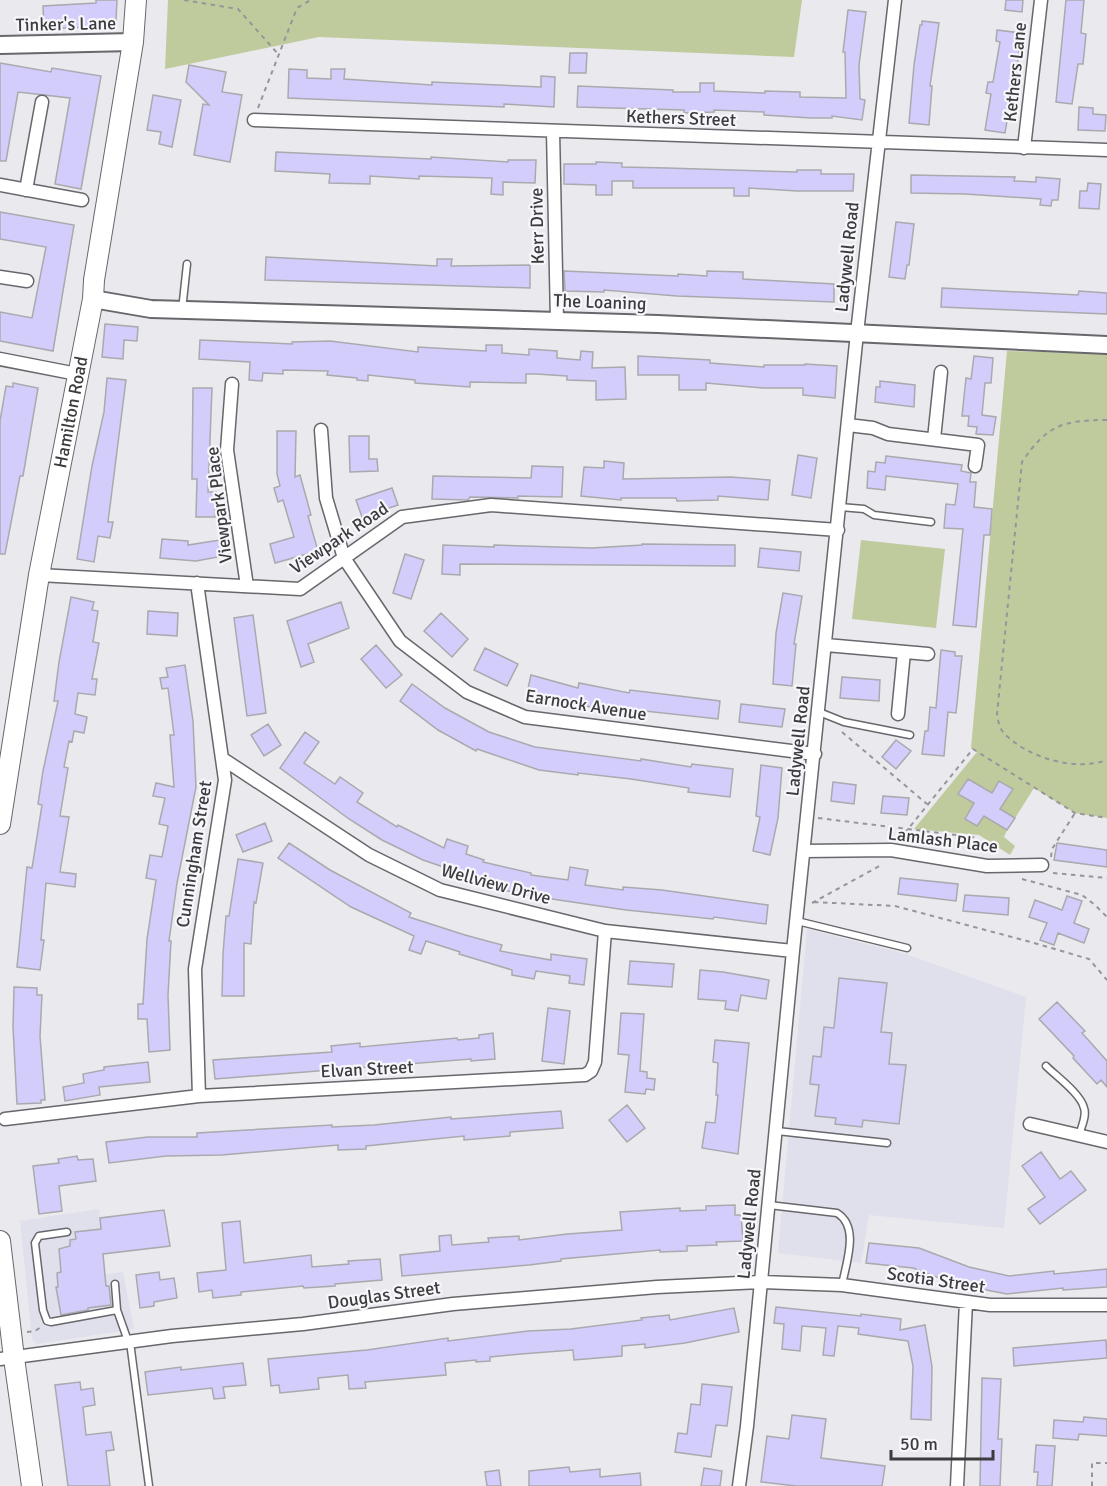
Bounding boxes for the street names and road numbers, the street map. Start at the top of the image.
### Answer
street label: Tinker's Lane [16,12,116,36]
street label: Kethers Lane [999,21,1031,123]
street label: Kethers Street [626,105,736,131]
street label: Kerr Drive [525,187,549,265]
street label: Ladywell Road [830,201,864,313]
street label: The Loaning [553,289,647,315]
street label: Hamilton Road [49,354,93,470]
street label: Viewpark Place [201,445,237,565]
street label: Viewpark Road [286,497,392,579]
street label: Earnock Avenue [524,685,648,725]
street label: Ladywell Road [781,685,815,797]
street label: Cunningham Street [172,779,216,929]
street label: Lamlash Place [887,822,999,858]
street label: Wellview Drive [439,859,553,909]
street label: Elvan Street [320,1056,414,1082]
street label: Ladywell Road [732,1168,766,1280]
street label: Scotia Street [886,1262,986,1298]
street label: Douglas Street [326,1276,442,1314]

